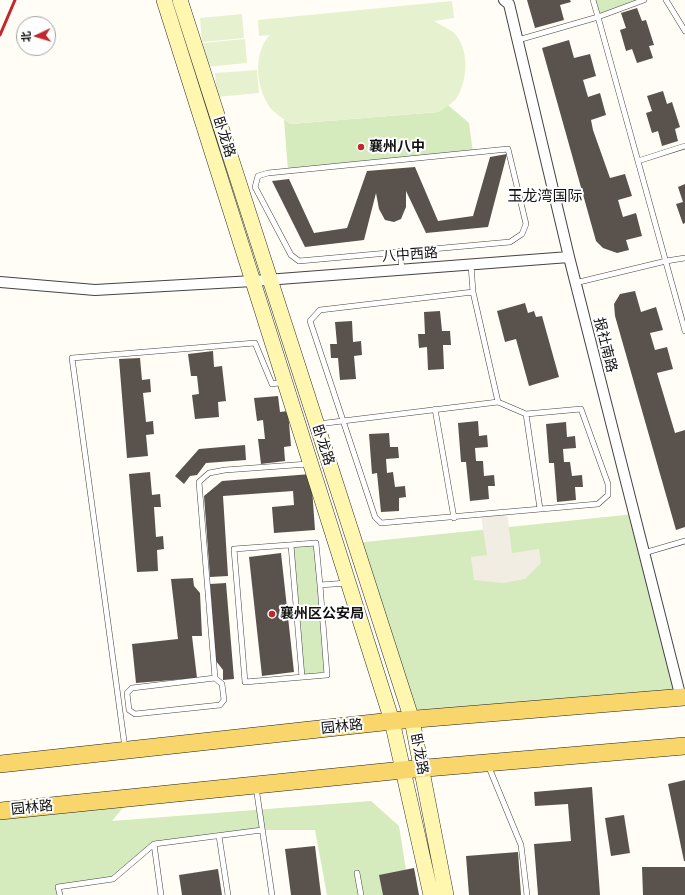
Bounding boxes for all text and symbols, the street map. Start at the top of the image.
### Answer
north arrow [16,16,56,56]
text: 北 [17,31,33,43]
street label: 卧龙路 [210,114,238,160]
place label: 襄州八中 [369,139,425,155]
marker: 襄州八中 [356,142,366,152]
district label: 玉龙湾国际 [508,188,582,206]
street label: 八中西路 [381,245,439,265]
street label: 报社南路 [590,316,620,374]
street label: 卧龙路 [309,422,337,468]
place label: 襄州区公安局 [280,606,364,622]
marker: 襄州区公安局 [267,609,277,619]
street label: 园林路 [320,716,364,738]
street label: 卧龙路 [407,732,431,776]
street label: 园林路 [10,797,54,819]

